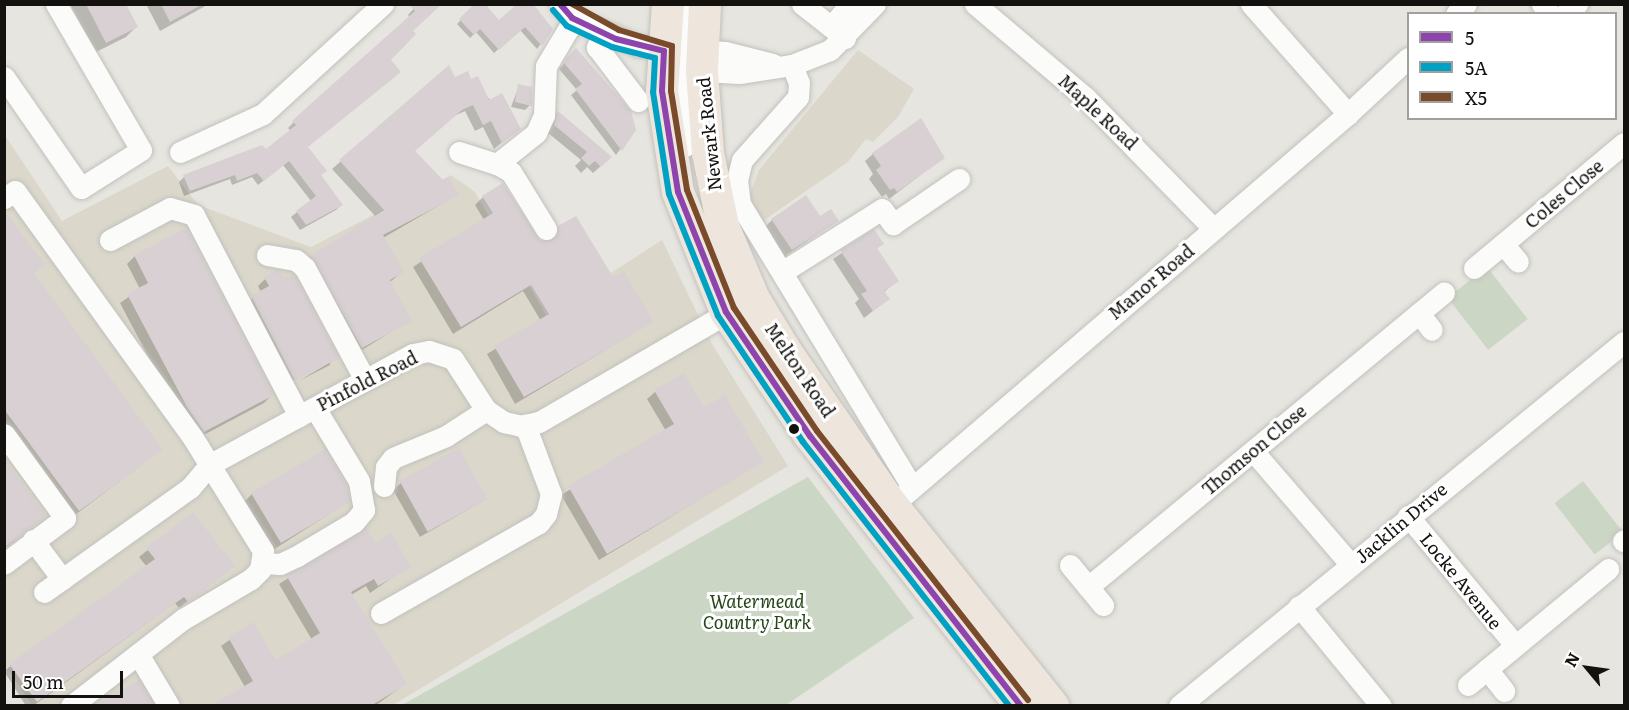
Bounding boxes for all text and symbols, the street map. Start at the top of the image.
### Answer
legend [1407,12,1617,120]
text: 5 [1465,24,1474,51]
text: 5A [1465,54,1487,81]
street label: Maple Road [1054,70,1142,154]
street label: Newark Road [692,76,726,192]
text: X5 [1465,84,1487,111]
street label: Coles Close [1520,155,1608,233]
street label: Manor Road [1104,240,1198,324]
street label: Melton Road [760,319,840,421]
street label: Pinfold Road [313,346,421,416]
street label: Thomson Close [1197,400,1311,500]
unlabelled marker [788,423,800,435]
street label: Jacklin Drive [1351,478,1451,568]
street label: Locke Avenue [1416,528,1506,634]
park label: Watermead Country Park [703,591,811,634]
north arrow [1557,638,1617,698]
text: N [1558,648,1585,671]
scale bar [15,659,126,697]
text: 50 m [23,668,64,695]

